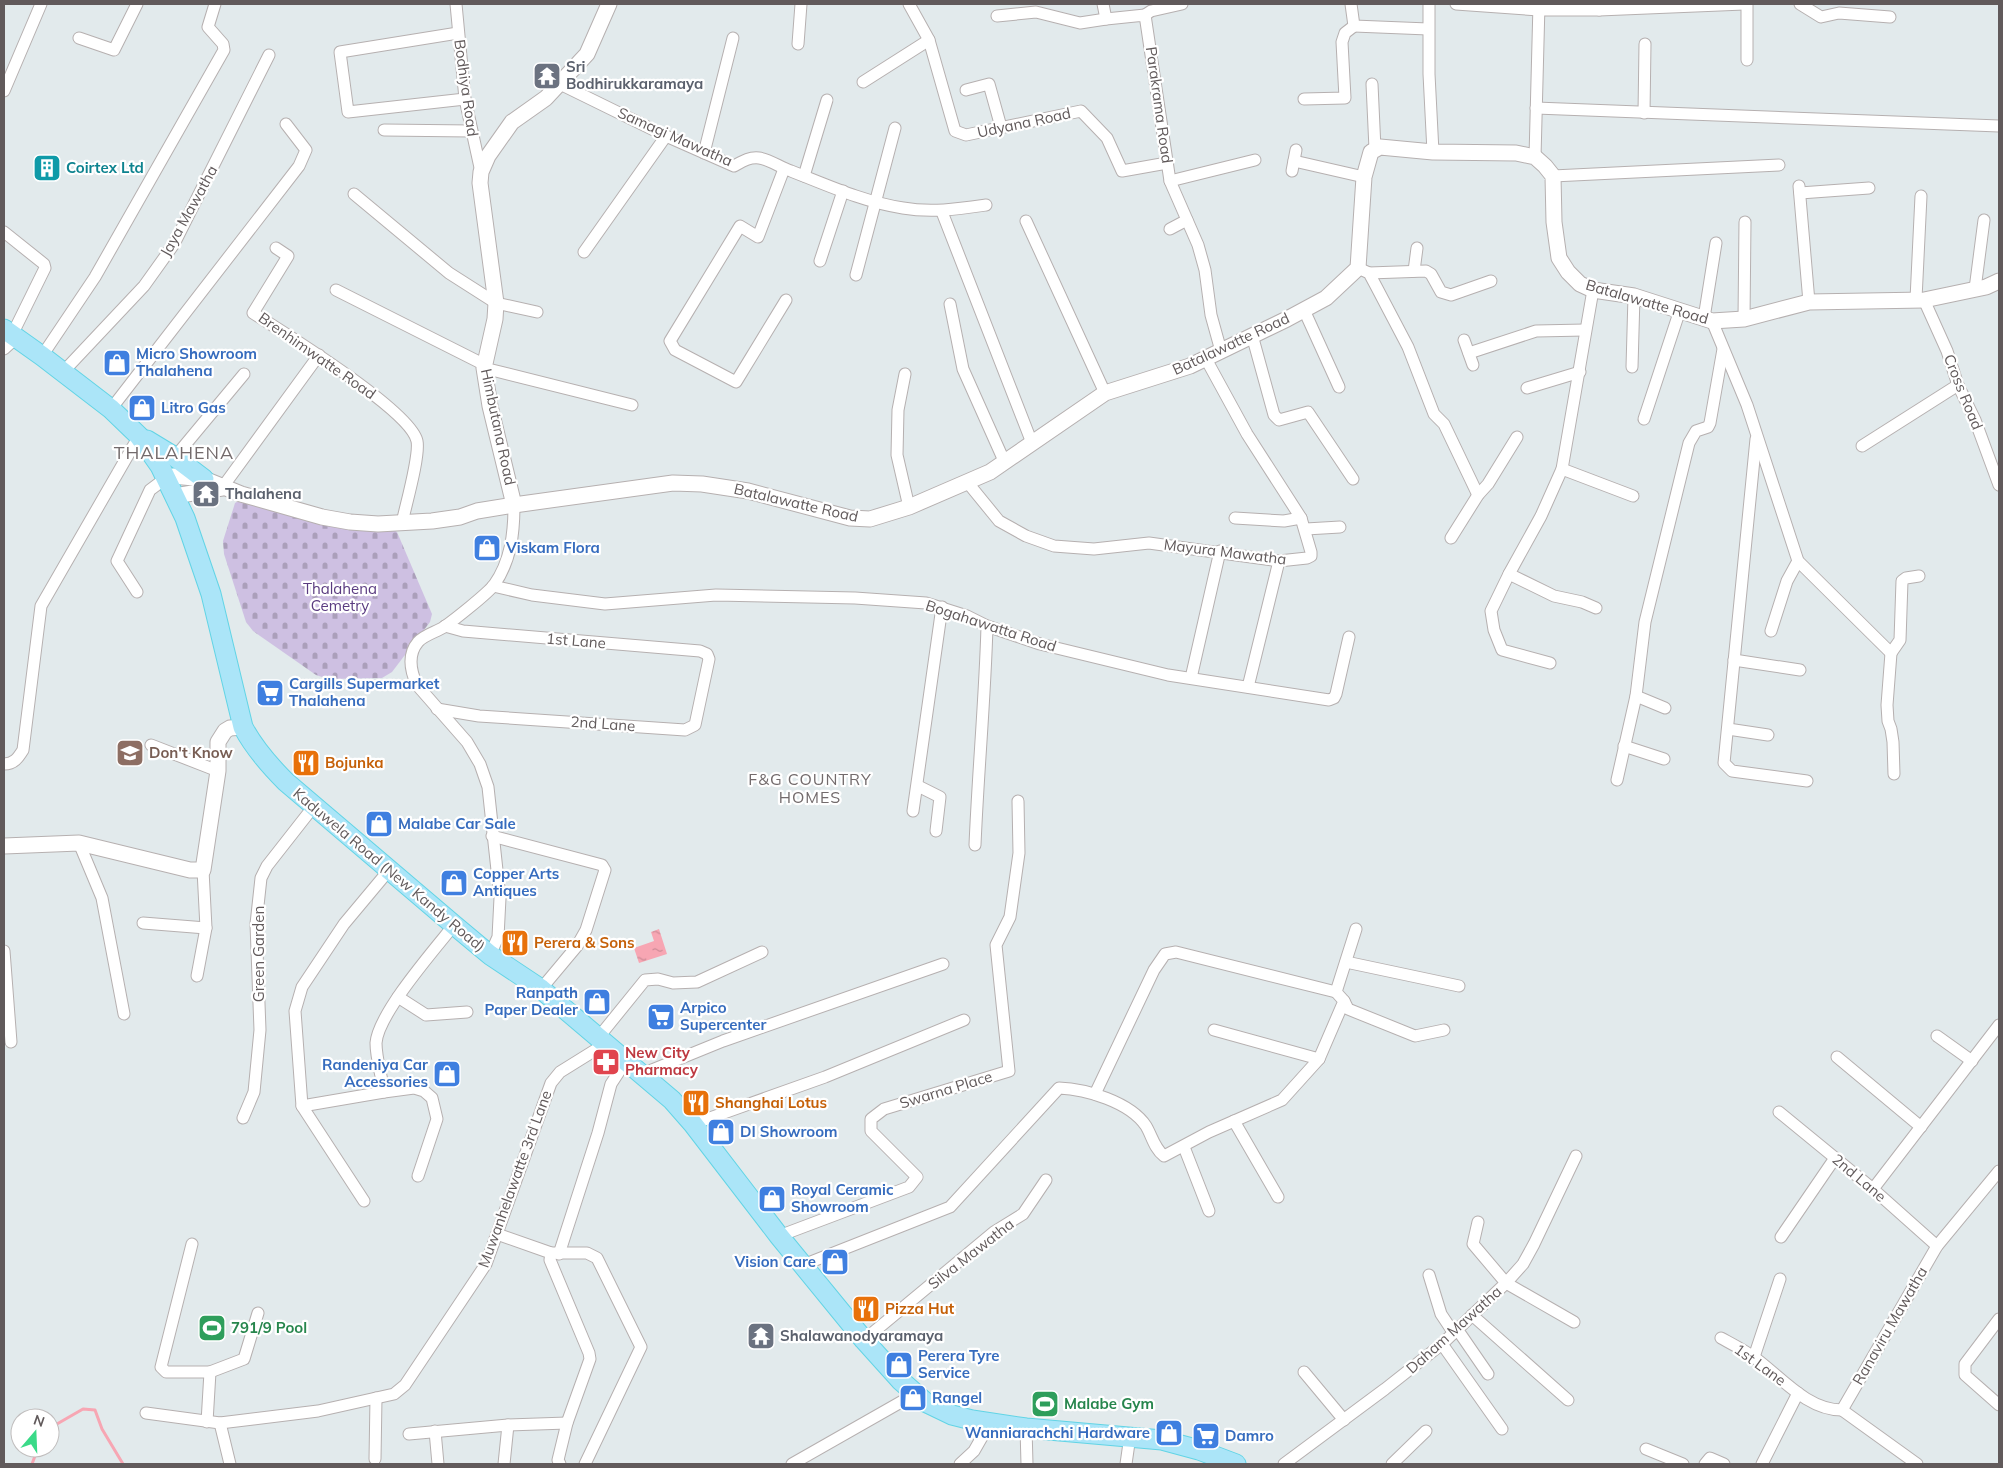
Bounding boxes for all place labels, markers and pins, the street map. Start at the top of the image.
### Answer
place label: Sri Bodhirukkaramaya [566,57,703,93]
temple icon: Sri Bodhirukkaramaya [532,61,562,91]
building icon: Coirtex Ltd [32,153,62,183]
place label: Coirtex Ltd [66,158,144,177]
place label: Micro Showroom Thalahena [136,344,257,380]
shop icon: Micro Showroom Thalahena [102,348,132,378]
shop icon: Litro Gas [127,393,157,423]
place label: Litro Gas [161,398,226,417]
temple icon: Thalahena [191,479,221,509]
place label: Thalahena [225,484,301,503]
shop icon: Viskam Flora [472,533,502,563]
place label: Viskam Flora [505,538,600,557]
place label: Cargills Supermarket Thalahena [289,674,440,710]
supermarket icon: Cargills Supermarket Thalahena [255,678,285,708]
school or university icon: Don't Know [115,738,145,768]
place label: Don't Know [149,743,234,762]
restaurant icon: Bojunka [291,748,321,778]
place label: Bojunka [325,753,384,772]
shop icon: Malabe Car Sale [364,809,394,839]
place label: Malabe Car Sale [398,814,516,833]
place label: Copper Arts Antiques [473,864,559,900]
shop icon: Copper Arts Antiques [439,868,469,898]
restaurant icon: Perera & Sons [500,928,530,958]
place label: Perera & Sons [534,933,635,952]
place label: Ranpath Paper Dealer [485,983,578,1019]
shop icon: Ranpath Paper Dealer [582,987,612,1017]
place label: Arpico Supercenter [680,998,766,1034]
supermarket icon: Arpico Supercenter [646,1002,676,1032]
place label: New City Pharmacy [625,1043,699,1079]
pharmacy icon: New City Pharmacy [591,1047,621,1077]
place label: Randeniya Car Accessories [322,1055,428,1091]
shop icon: Randeniya Car Accessories [432,1059,462,1089]
restaurant icon: Shanghai Lotus [681,1088,711,1118]
place label: Shanghai Lotus [715,1093,827,1112]
shop icon: DI Showroom [706,1117,736,1147]
place label: DI Showroom [740,1122,838,1141]
place label: Royal Ceramic Showroom [791,1180,894,1216]
shop icon: Royal Ceramic Showroom [757,1184,787,1214]
shop icon: Vision Care [820,1247,850,1277]
place label: Vision Care [734,1252,816,1271]
restaurant icon: Pizza Hut [851,1294,881,1324]
place label: Pizza Hut [885,1299,955,1318]
sports icon: 791/9 Pool [197,1313,227,1343]
place label: 791/9 Pool [231,1318,307,1337]
temple icon: Shalawanodyaramaya [746,1321,776,1351]
place label: Shalawanodyaramaya [780,1326,943,1345]
place label: Perera Tyre Service [918,1346,999,1382]
shop icon: Perera Tyre Service [884,1350,914,1380]
shop icon: Rangel [898,1383,928,1413]
place label: Rangel [932,1388,982,1407]
sports icon: Malabe Gym [1030,1389,1060,1419]
place label: Malabe Gym [1064,1394,1154,1413]
shop icon: Wanniarachchi Hardware [1154,1418,1184,1448]
supermarket icon: Damro [1191,1421,1221,1451]
place label: Wanniarachchi Hardware [965,1423,1150,1442]
place label: Damro [1225,1426,1274,1445]

